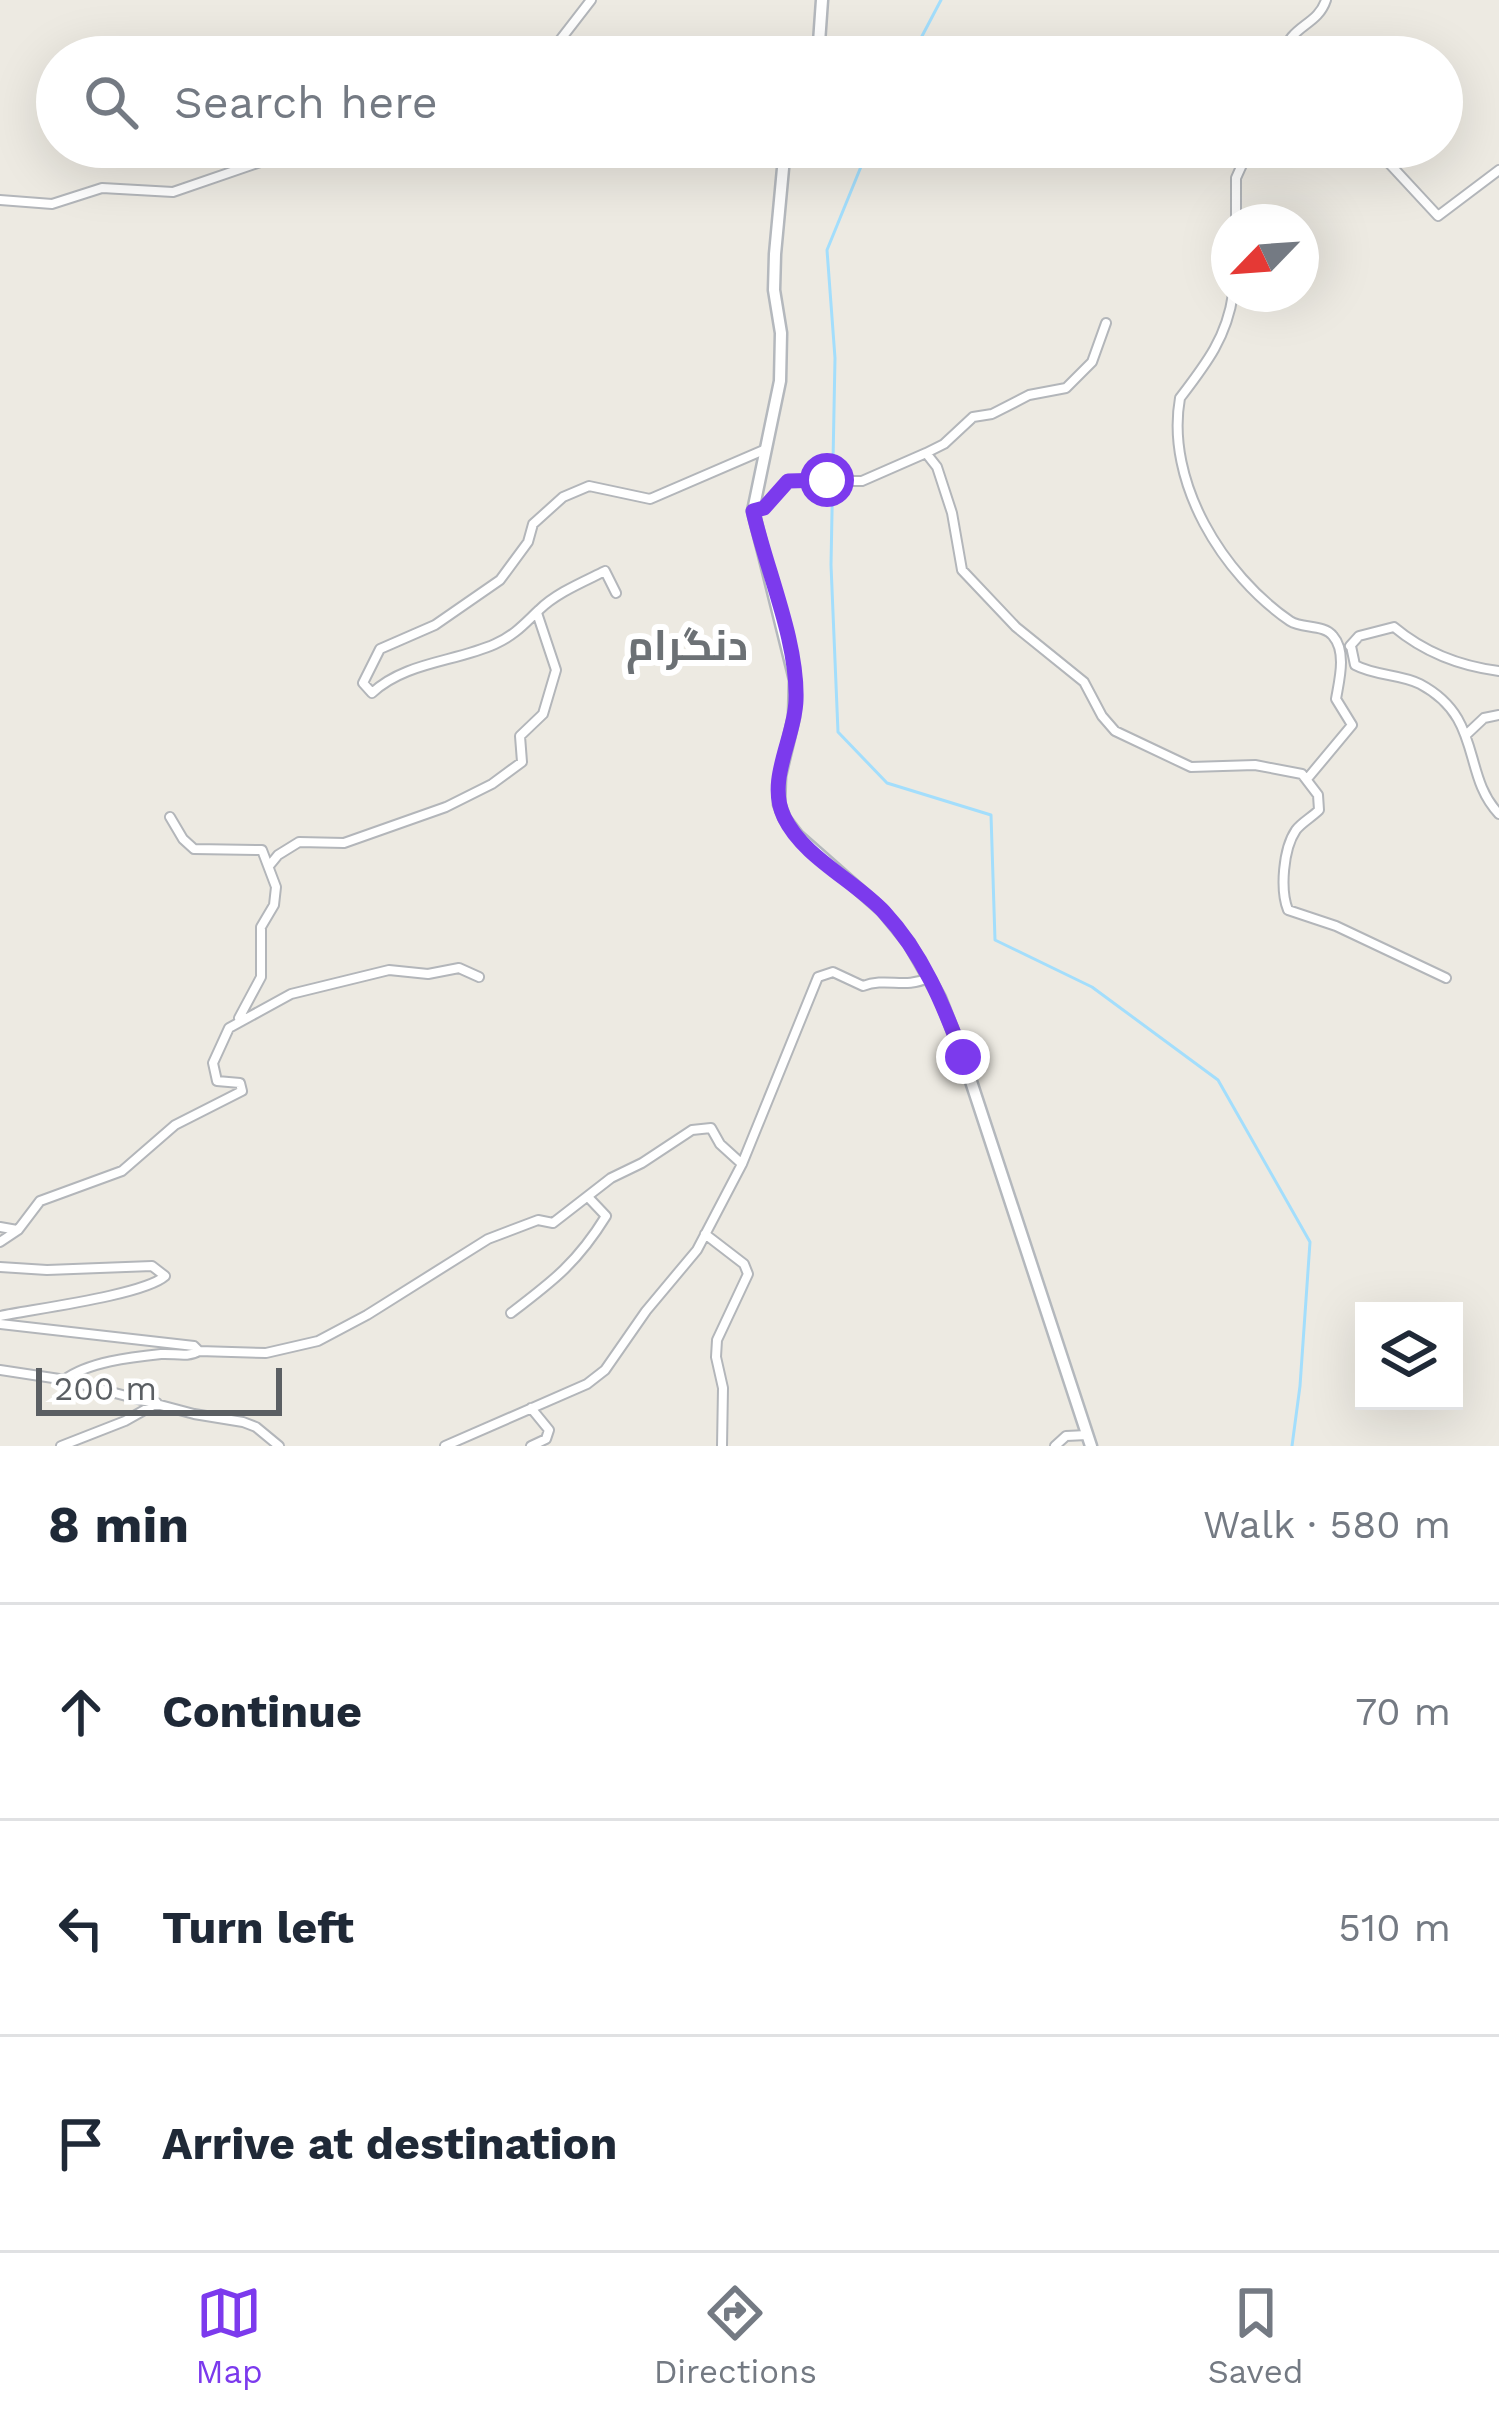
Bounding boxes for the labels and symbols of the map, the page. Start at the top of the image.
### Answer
north arrow [1211,204,1319,312]
route start [800,453,854,507]
district label: دنگرام [626,621,748,674]
route end [936,1030,990,1084]
scale bar [36,1362,282,1415]

